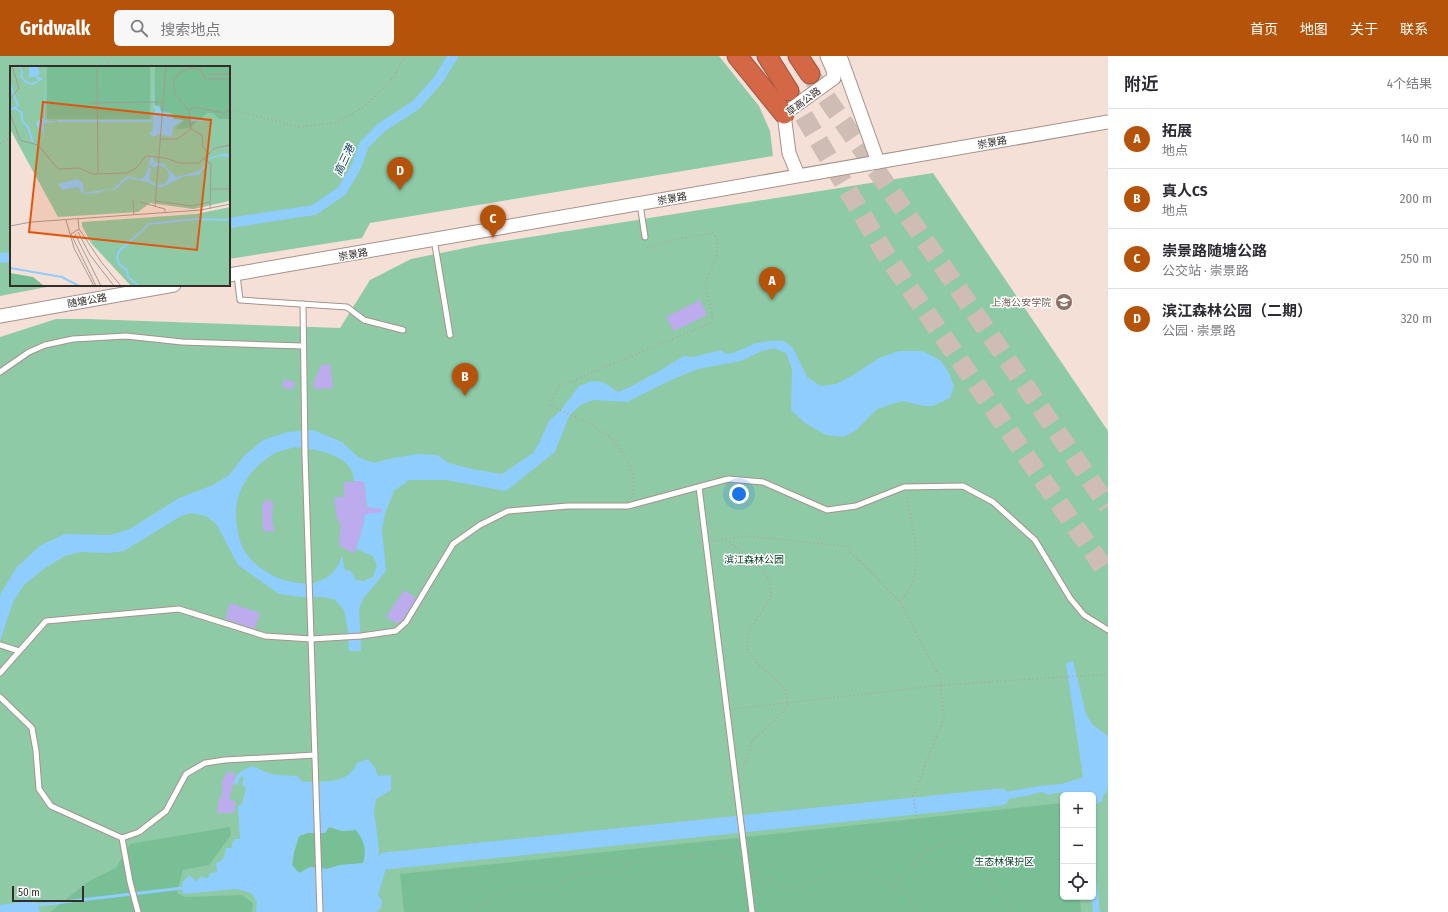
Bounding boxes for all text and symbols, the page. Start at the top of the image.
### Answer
search box [114,10,394,46]
text: Gridwalk [20,17,90,40]
icon: search [128,17,150,39]
text: 搜索地点 [160,21,220,39]
text: 首页 [1250,21,1278,38]
text: 地图 [1300,21,1328,38]
text: 关于 [1350,21,1378,38]
text: 联系 [1400,21,1428,38]
inset map [10,66,230,286]
text: 附近 [1124,74,1158,95]
text: 4个结果 [1387,76,1432,91]
street label: 草高公路 [784,85,823,119]
text: 拓展 [1162,122,1192,140]
text: A [1133,131,1141,146]
text: 140 m [1401,131,1432,146]
street label: 崇景路 [976,134,1008,151]
water label: 高三港 [332,141,358,178]
text: 地点 [1162,143,1188,158]
pin: D [387,157,413,190]
text: 真人CS [1162,182,1208,200]
street label: 崇景路 [656,190,688,207]
text: B [1133,191,1141,206]
text: 200 m [1400,191,1432,206]
text: 地点 [1162,203,1188,218]
pin: C [480,205,506,238]
text: 崇景路随塘公路 [1162,242,1267,260]
street label: 崇景路 [337,246,369,263]
text: C [1134,251,1140,266]
text: 250 m [1400,251,1432,266]
text: 公交站 · 崇景路 [1162,263,1249,278]
pin: A [759,267,785,300]
street label: 随塘公路 [66,292,108,310]
school or university icon: 上海公安学院 [1054,292,1074,312]
place label: 上海公安学院 [991,297,1051,309]
text: 滨江森林公园（二期） [1162,302,1312,320]
text: D [1133,311,1141,326]
text: 320 m [1401,311,1432,326]
text: 公园 · 崇景路 [1162,323,1236,338]
pin: B [452,363,478,396]
your location [729,484,749,504]
park label: 滨江森林公园 [724,554,784,566]
map controls [1060,792,1096,900]
button: + [1060,792,1096,828]
button: − [1060,828,1096,864]
park label: 生态林保护区 [974,856,1034,868]
button: locate [1060,864,1096,900]
scale bar [12,884,84,903]
text: 50 m [18,886,40,899]

